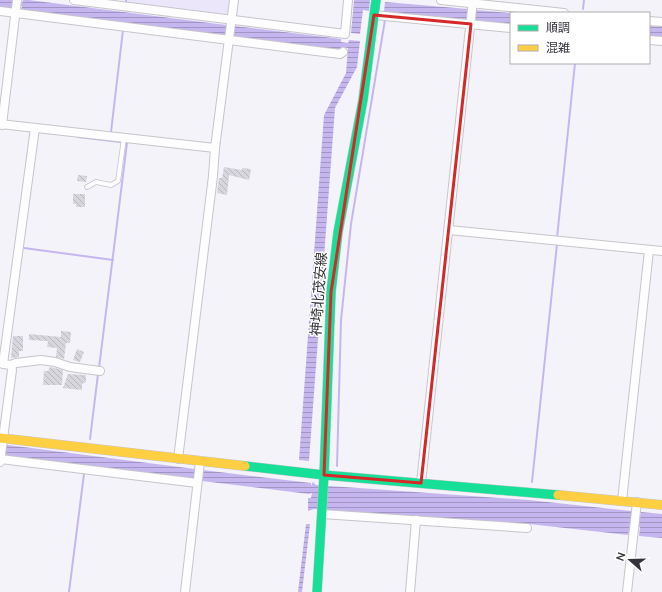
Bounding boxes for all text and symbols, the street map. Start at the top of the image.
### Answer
legend [510,12,650,64]
text: 順調 [546,20,570,36]
text: 混雑 [546,40,570,56]
street label: 神埼北茂安線 [307,251,331,337]
north arrow [610,540,650,580]
text: N [613,550,630,563]

